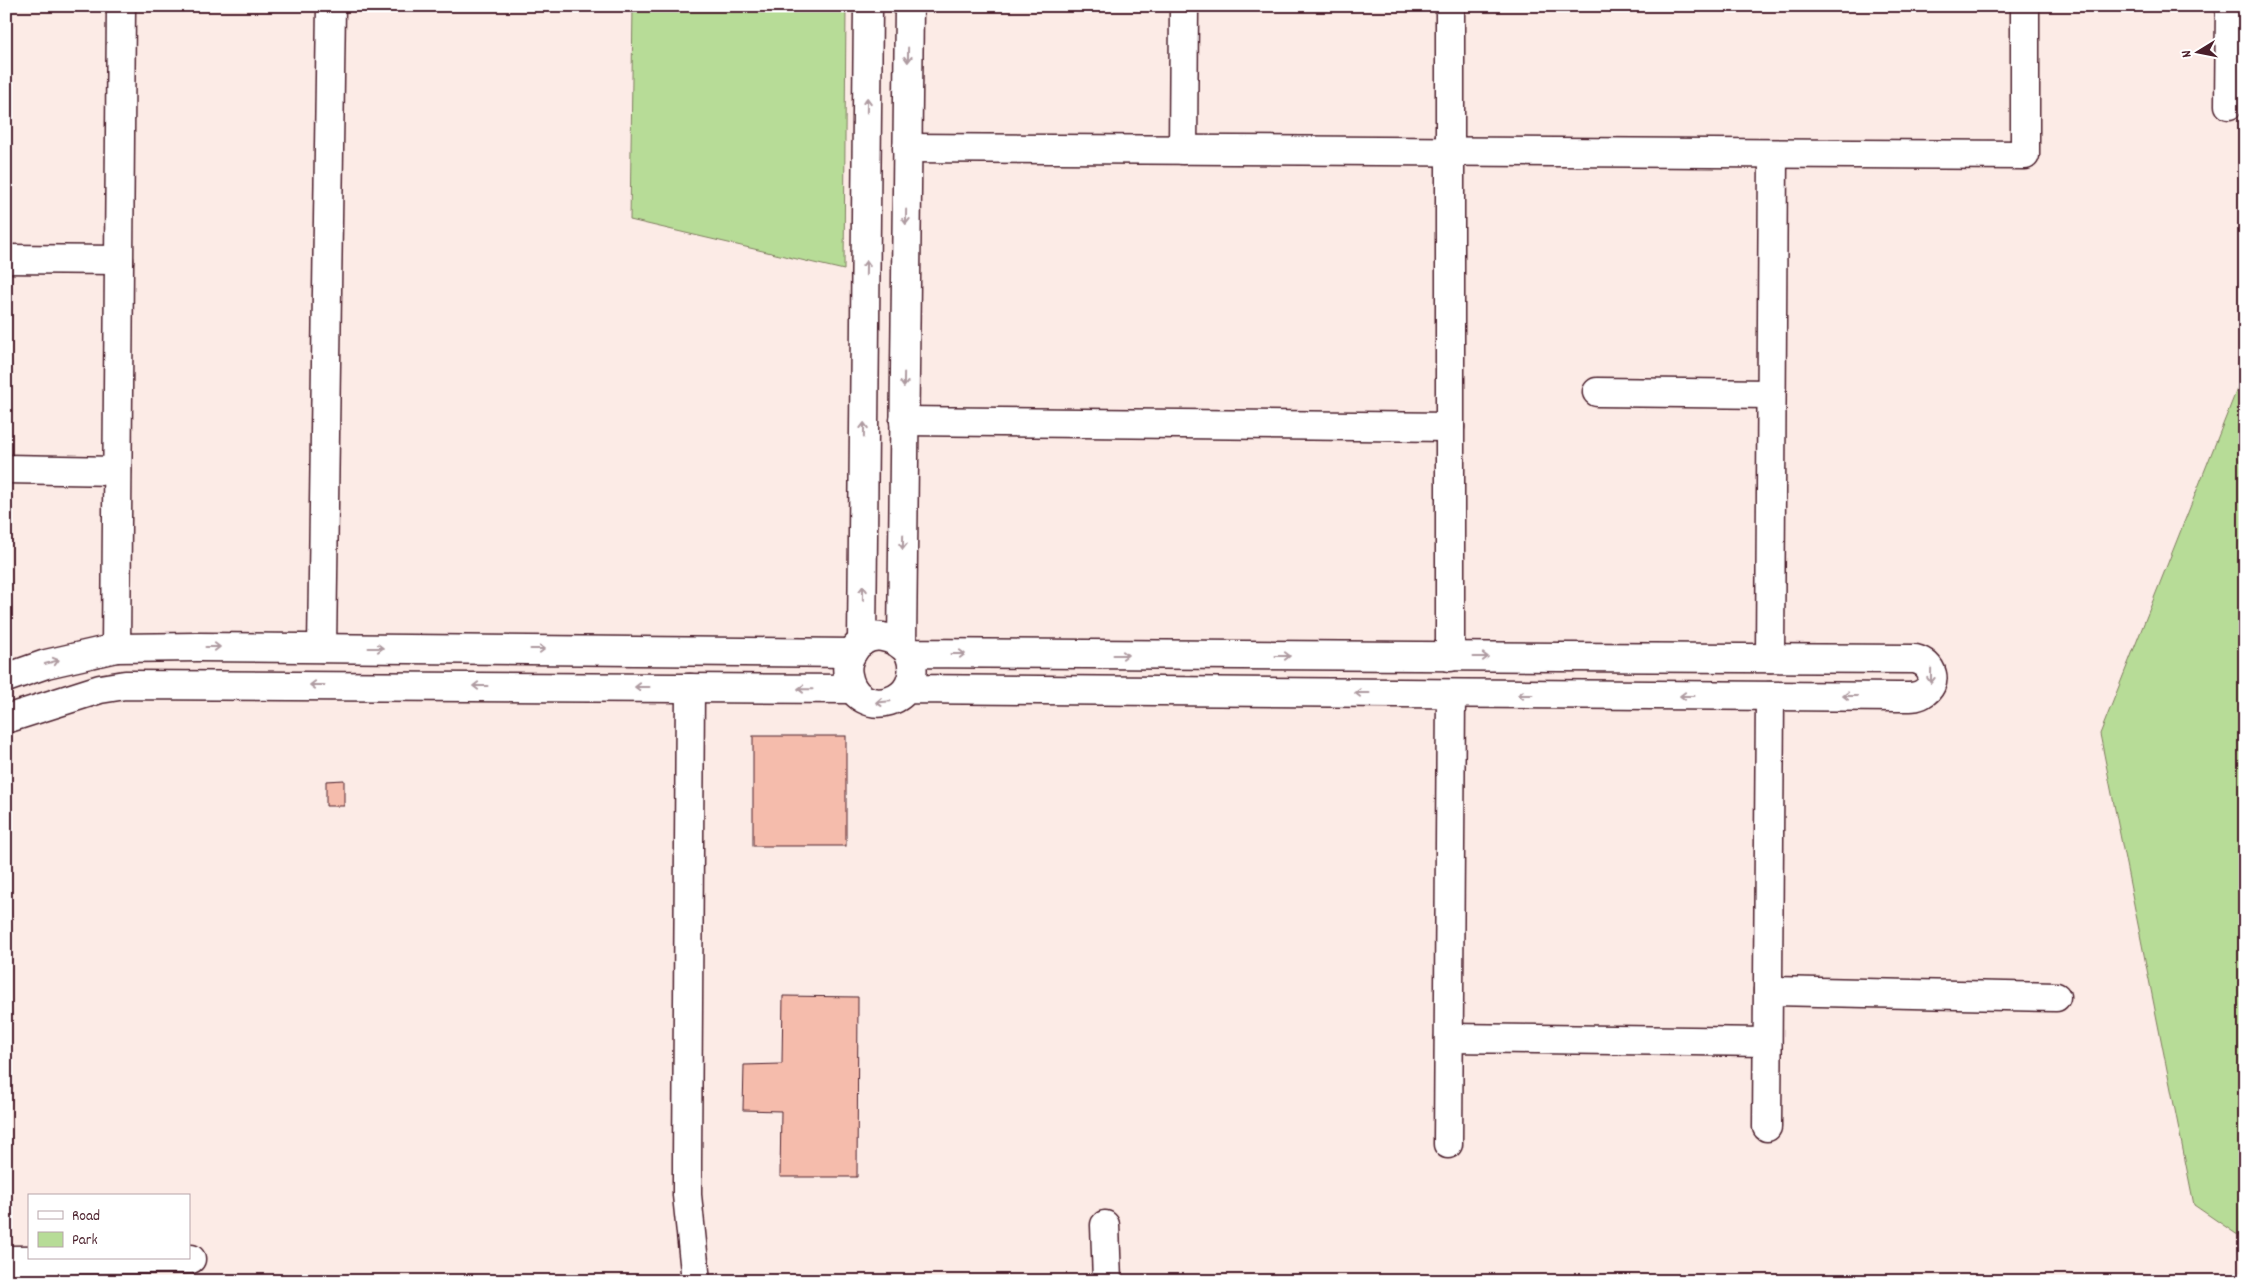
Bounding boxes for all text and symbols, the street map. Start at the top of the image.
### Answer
north arrow [2174,28,2224,78]
one-way arrow [903,46,913,63]
text: N [2177,49,2198,59]
one-way arrow [862,98,872,114]
one-way arrow [901,209,911,225]
one-way arrow [861,260,871,276]
one-way arrow [900,372,909,388]
one-way arrow [859,423,869,439]
one-way arrow [898,534,908,550]
one-way arrow [858,585,868,602]
one-way arrow [205,642,221,652]
one-way arrow [368,643,384,653]
one-way arrow [530,644,546,654]
one-way arrow [950,649,966,658]
one-way arrow [1112,650,1128,660]
one-way arrow [1274,651,1291,661]
one-way arrow [1472,652,1488,662]
one-way arrow [44,657,60,666]
one-way arrow [1926,668,1935,684]
one-way arrow [309,680,326,690]
one-way arrow [472,681,488,691]
one-way arrow [634,683,650,692]
one-way arrow [797,684,813,694]
one-way arrow [1354,688,1370,698]
one-way arrow [1517,690,1533,699]
one-way arrow [1679,691,1696,701]
one-way arrow [1842,692,1858,701]
one-way arrow [875,697,891,706]
legend [28,1194,190,1260]
text: Road [72,1206,100,1228]
text: Park [72,1230,98,1252]

